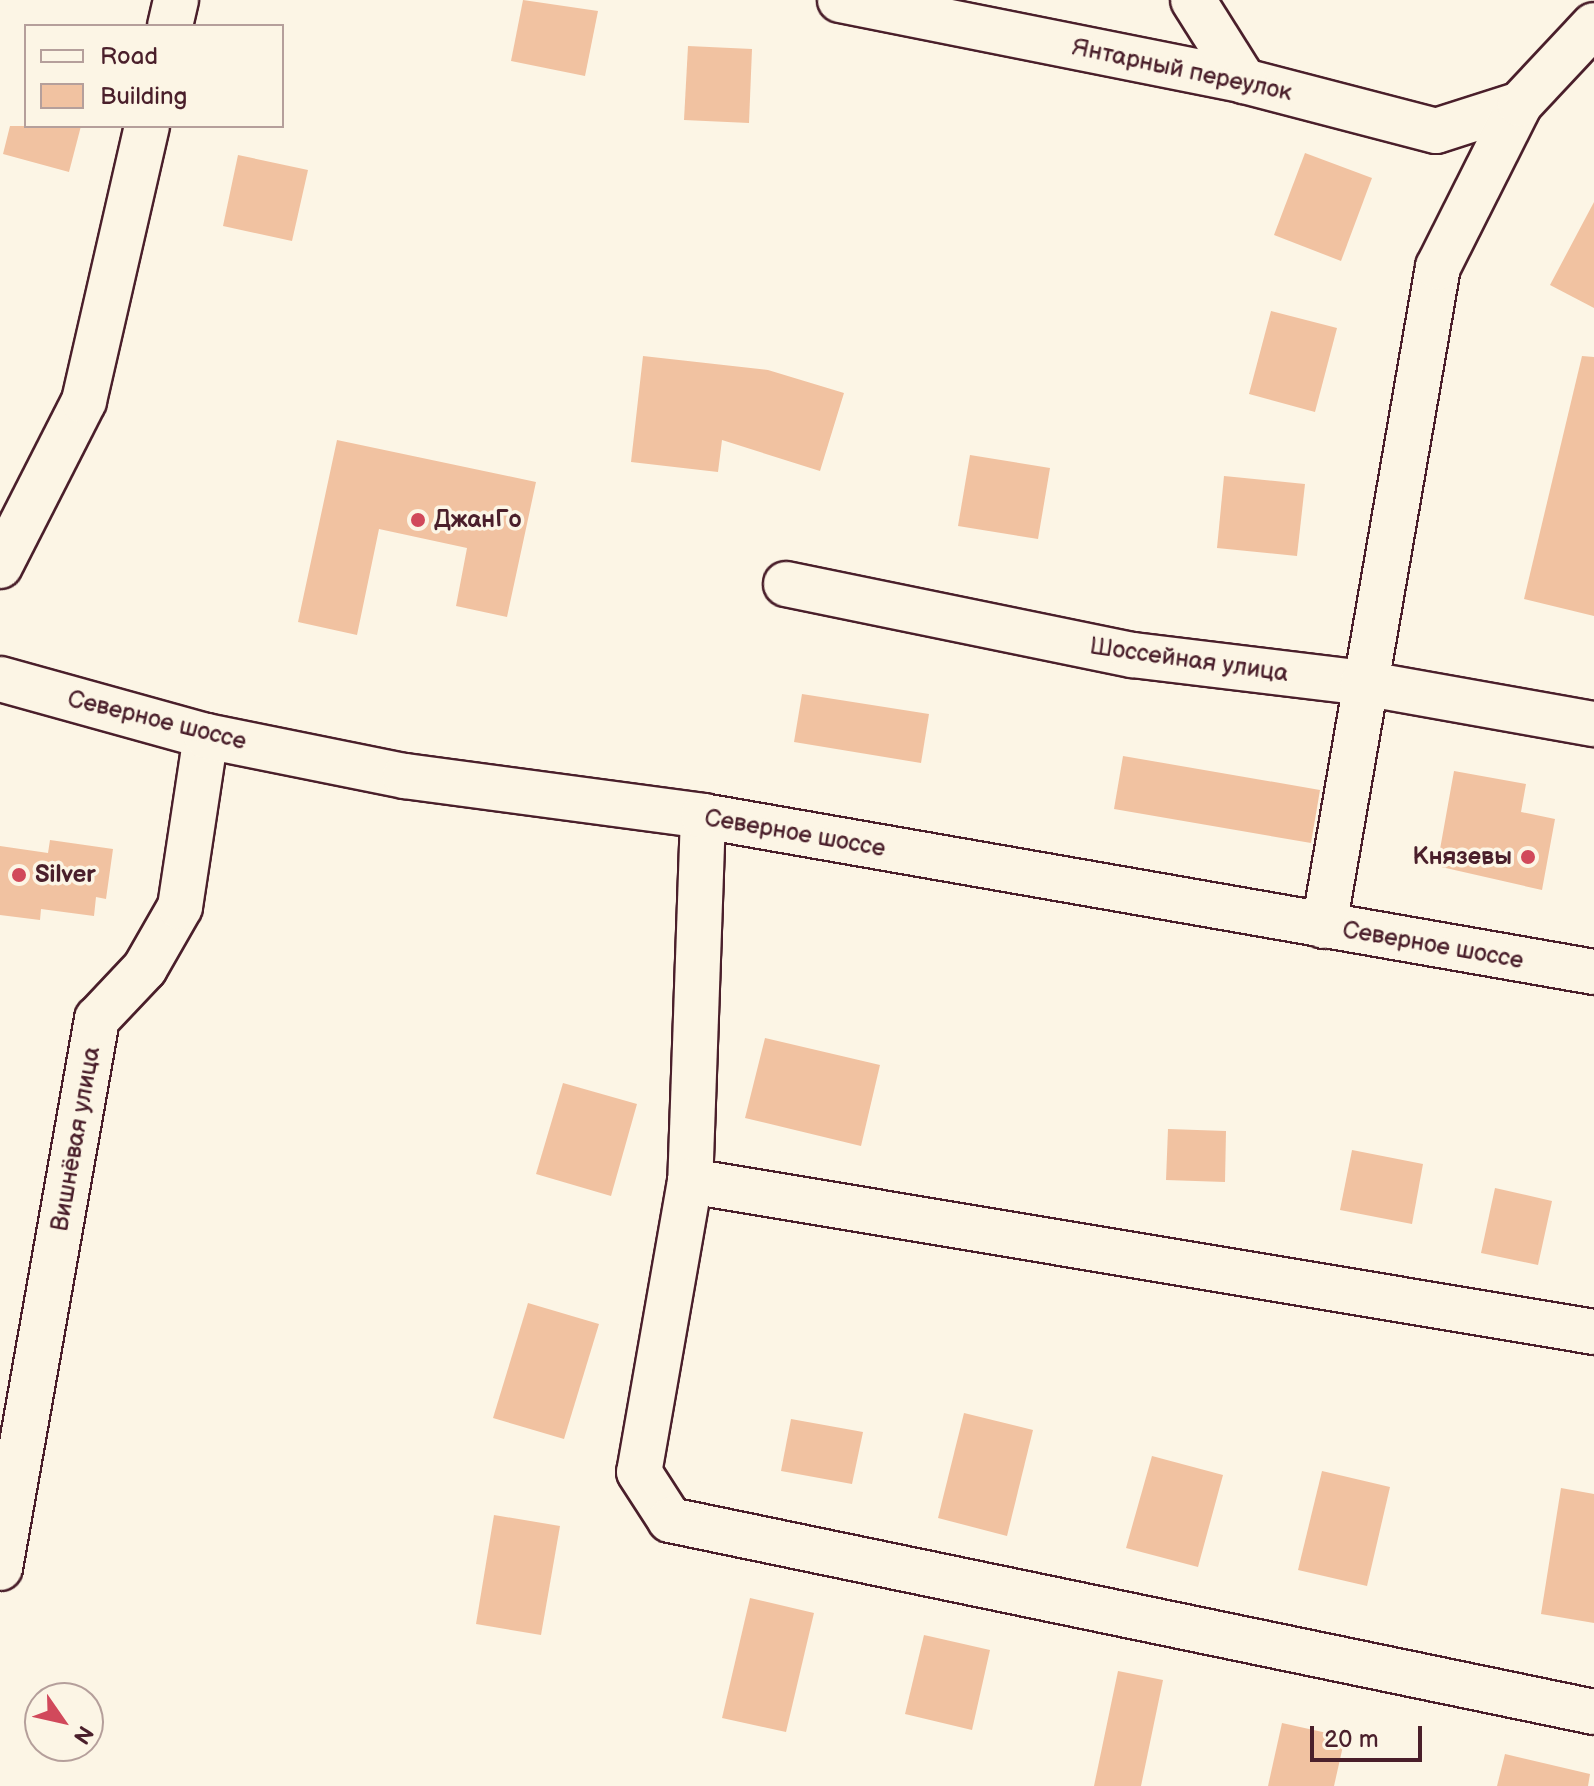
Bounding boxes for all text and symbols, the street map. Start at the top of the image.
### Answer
legend [24,24,284,128]
street label: Янтарный переулок [1069,33,1295,107]
text: Road [100,42,158,71]
text: Building [100,82,187,111]
place label: ДжанГо [434,506,522,534]
marker: ДжанГо [409,511,427,529]
street label: Шоссейная улица [1088,632,1290,688]
street label: Северное шоссе [65,684,249,756]
street label: Северное шоссе [702,803,888,863]
place label: Князевы [1413,843,1512,871]
marker: Князевы [1519,848,1537,866]
place label: Silver [35,861,96,889]
marker: Silver [10,866,28,884]
street label: Северное шоссе [1340,915,1526,975]
street label: Вишнёвая улица [46,1044,106,1234]
north arrow [24,1682,104,1762]
scale bar [1314,1710,1426,1760]
text: N [67,1720,98,1749]
text: 20 m [1324,1725,1379,1754]

